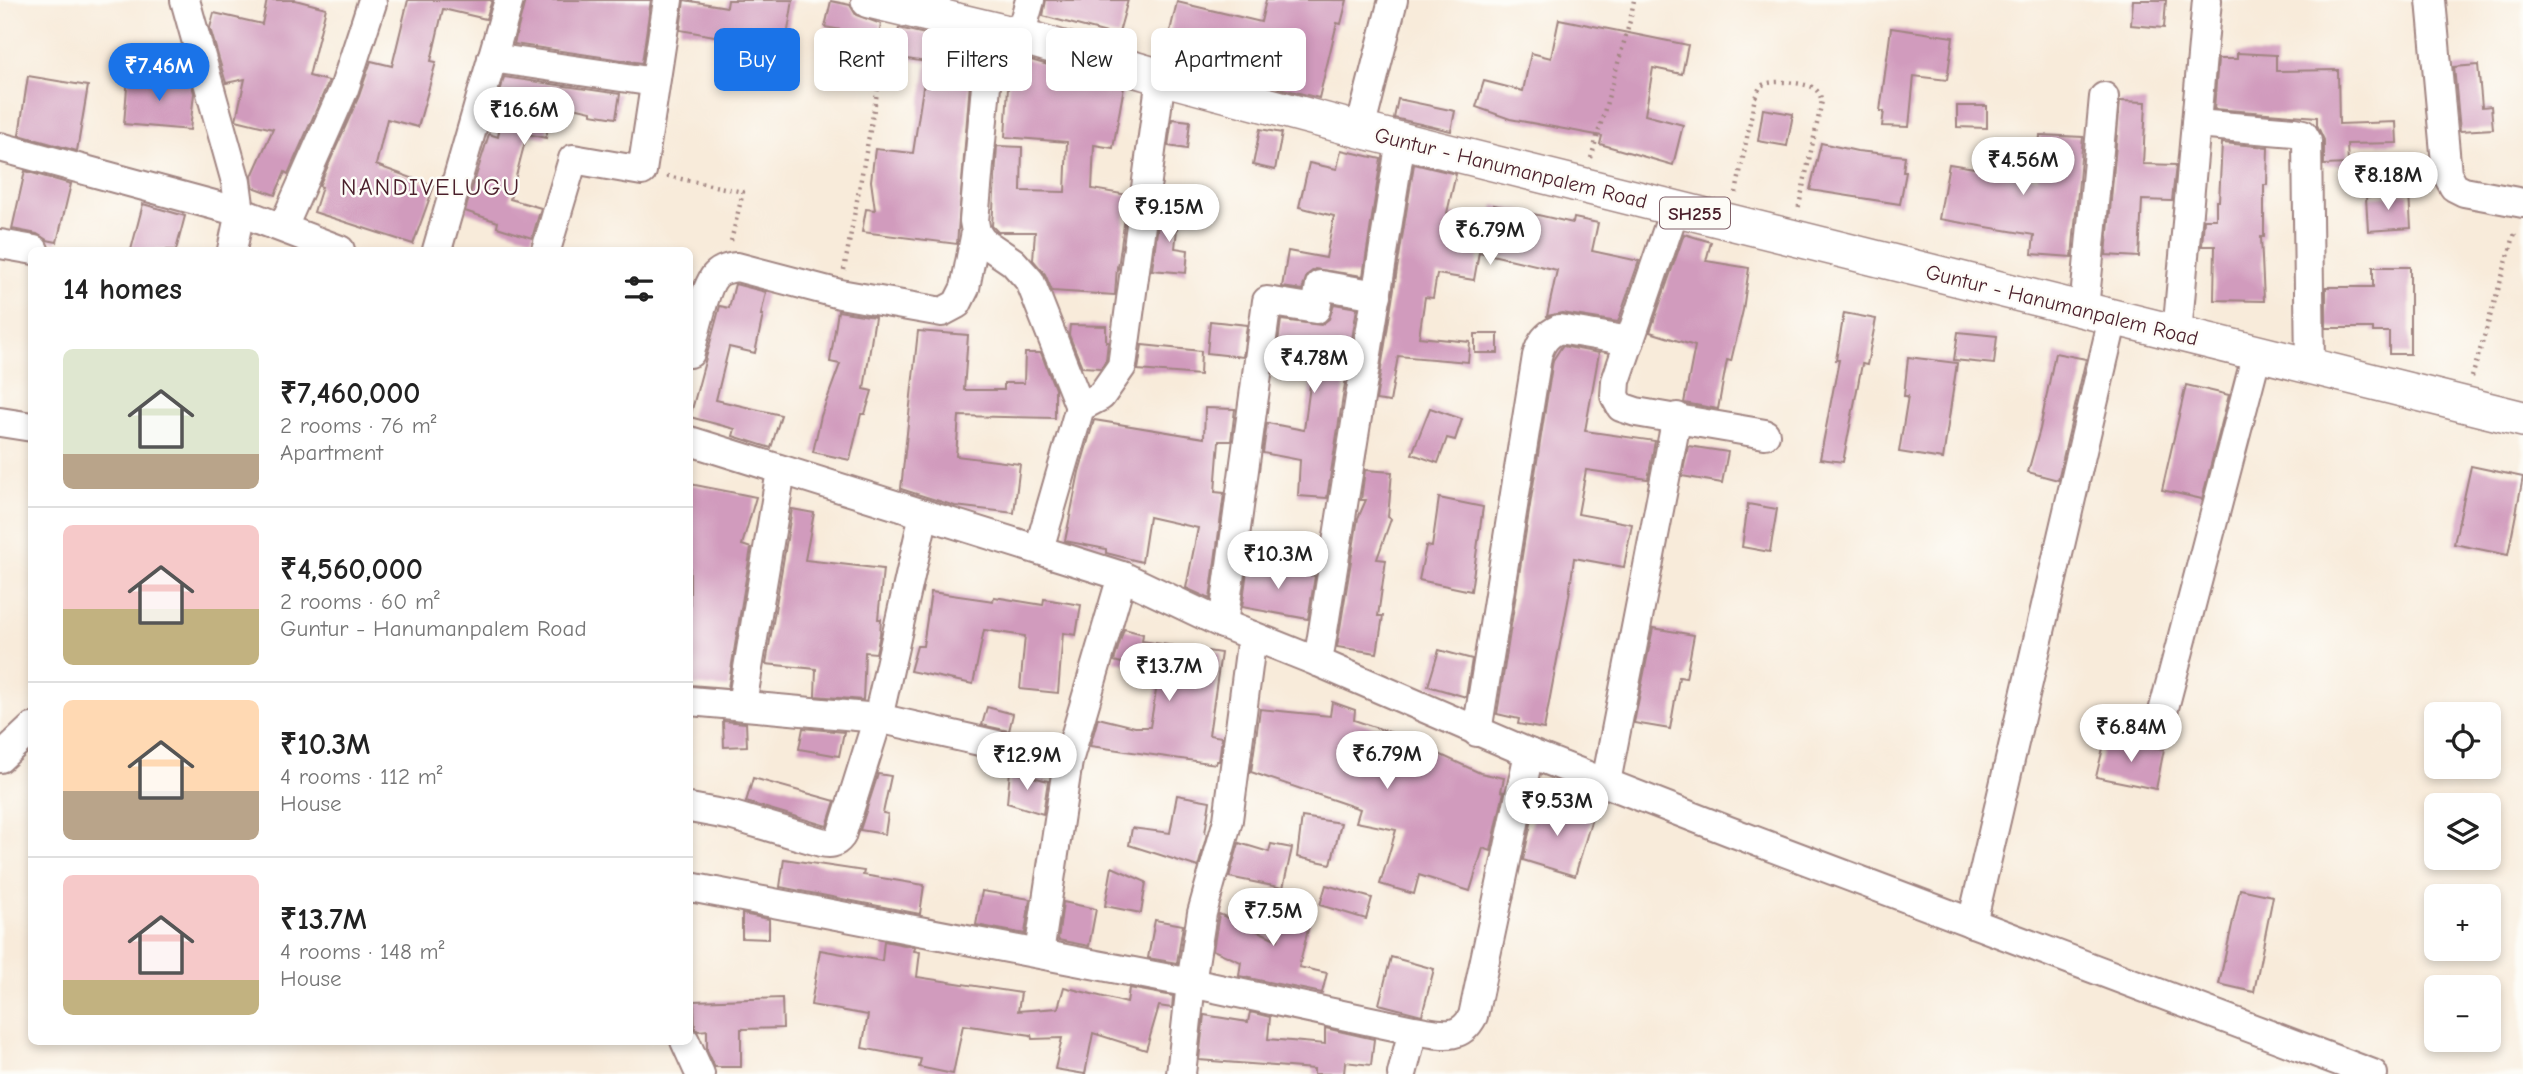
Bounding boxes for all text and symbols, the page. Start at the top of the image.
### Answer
chip: Buy [714,28,800,91]
chip: Rent [814,28,908,91]
chip: Filters [922,28,1032,91]
chip: New [1046,28,1137,91]
chip: Apartment [1151,28,1306,91]
pin: ₹7.46M [102,43,216,103]
text: ₹7.46M [124,52,194,79]
pin: ₹16.6M [467,88,581,147]
text: ₹16.6M [490,96,558,123]
street label: Guntur - Hanumanpalem Road [1372,122,1650,214]
pin: ₹4.56M [1966,138,2080,197]
text: ₹4.56M [1988,146,2058,173]
pin: ₹8.18M [2331,152,2445,212]
text: ₹8.18M [2354,161,2422,188]
district label: NANDIVELUGU [341,173,521,201]
pin: ₹9.15M [1112,184,1226,244]
text: ₹9.15M [1134,193,1204,220]
road number: SH255 [1660,197,1730,228]
pin: ₹6.79M [1433,208,1547,267]
text: ₹6.79M [1455,216,1525,243]
street label: Guntur - Hanumanpalem Road [1923,259,2201,351]
icon: filters [620,270,658,308]
text: 14 homes [63,272,182,307]
pin: ₹4.78M [1257,336,1371,395]
text: ₹4.78M [1280,344,1348,371]
text: ₹7,460,000 [280,376,421,411]
icon: home [119,377,203,461]
text: 2 rooms · 76 m² [280,412,436,439]
text: Apartment [280,439,383,466]
pin: ₹10.3M [1221,532,1335,591]
text: ₹10.3M [1243,540,1313,567]
text: ₹4,560,000 [280,552,423,587]
icon: home [119,553,203,637]
text: 2 rooms · 60 m² [280,588,440,615]
text: Guntur - Hanumanpalem Road [280,615,587,642]
pin: ₹13.7M [1112,644,1226,703]
text: ₹13.7M [1136,652,1202,679]
map controls [2424,702,2501,1052]
button: locate [2424,702,2501,779]
pin: ₹6.84M [2074,704,2188,764]
text: ₹6.84M [2096,713,2166,740]
text: ₹10.3M [280,727,371,762]
icon: home [119,728,203,812]
pin: ₹12.9M [970,732,1084,792]
pin: ₹6.79M [1330,732,1444,791]
text: ₹6.79M [1352,740,1422,767]
text: ₹12.9M [993,741,1061,768]
text: 4 rooms · 112 m² [280,763,443,790]
pin: ₹9.53M [1500,778,1614,838]
text: ₹9.53M [1521,787,1593,814]
text: House [280,790,342,817]
button: layers [2424,793,2501,870]
button: + [2424,884,2501,961]
pin: ₹7.5M [1224,888,1322,948]
text: ₹7.5M [1244,897,1302,924]
text: ₹13.7M [280,902,367,937]
icon: home [119,903,203,987]
text: 4 rooms · 148 m² [280,938,444,965]
text: House [280,965,342,992]
button: − [2424,975,2501,1052]

